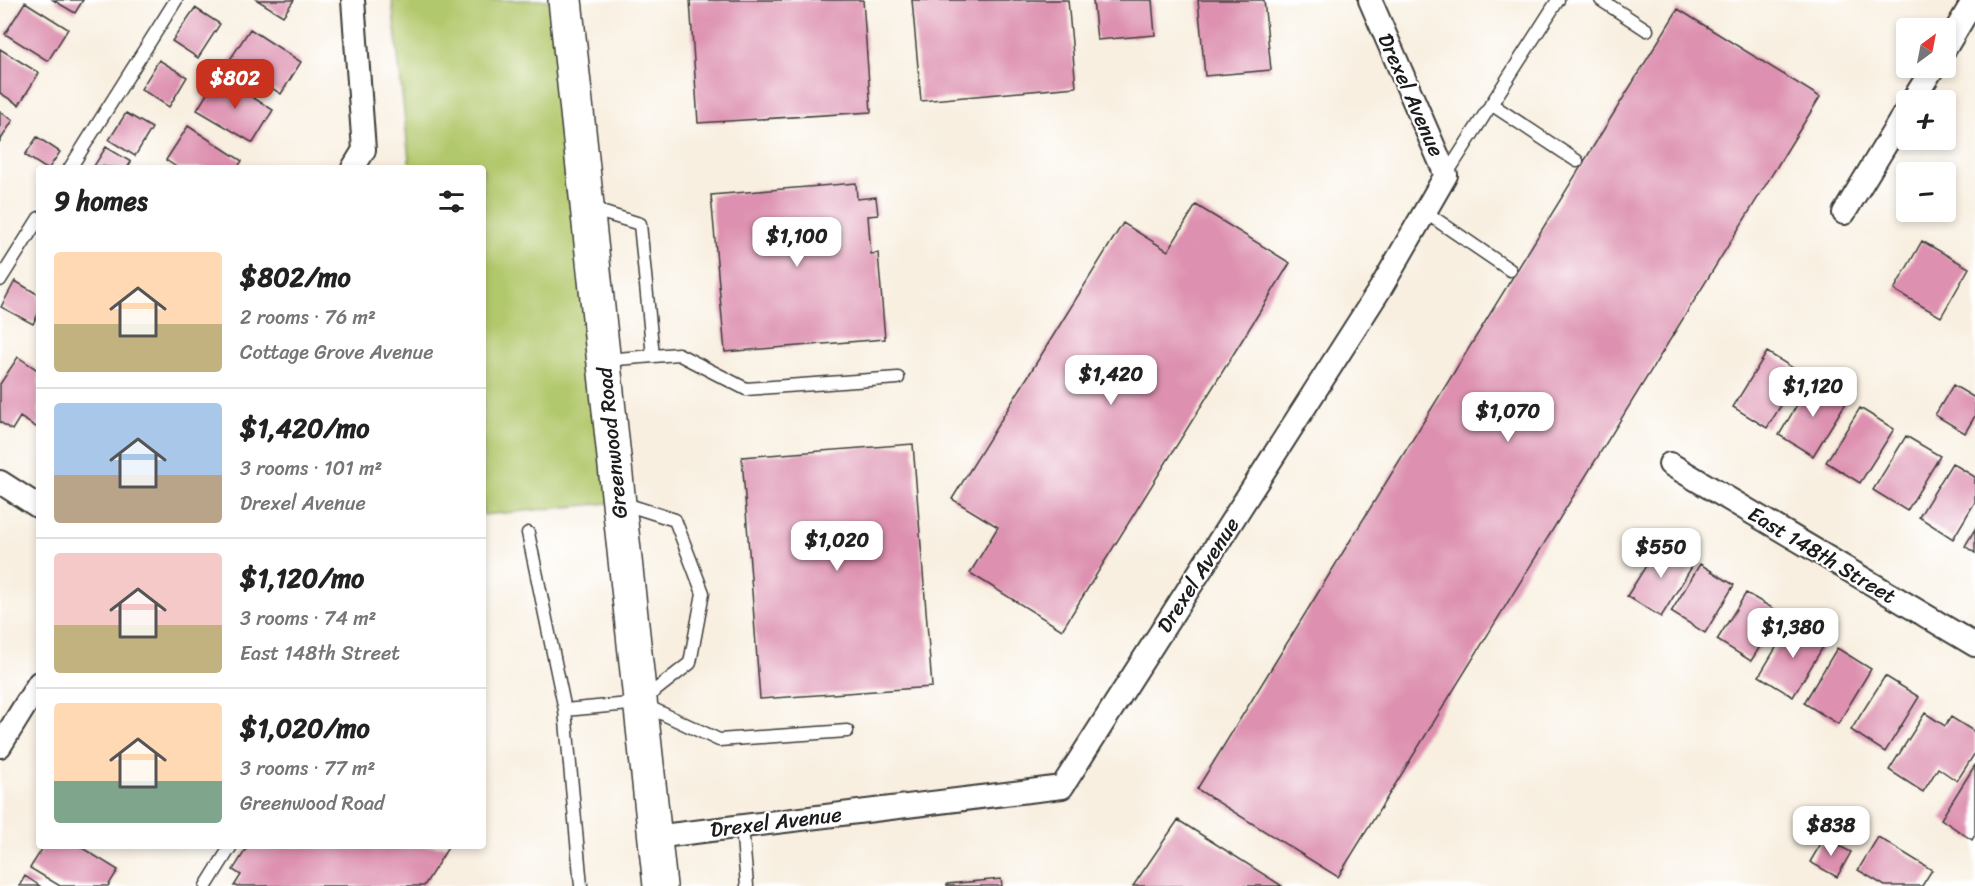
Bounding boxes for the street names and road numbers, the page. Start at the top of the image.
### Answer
street label: Drexel Avenue [1367,27,1455,163]
street label: Greenwood Road [585,364,639,520]
street label: East 148th Street [1740,495,1904,615]
street label: Drexel Avenue [1146,509,1250,641]
street label: Drexel Avenue [708,795,844,849]

